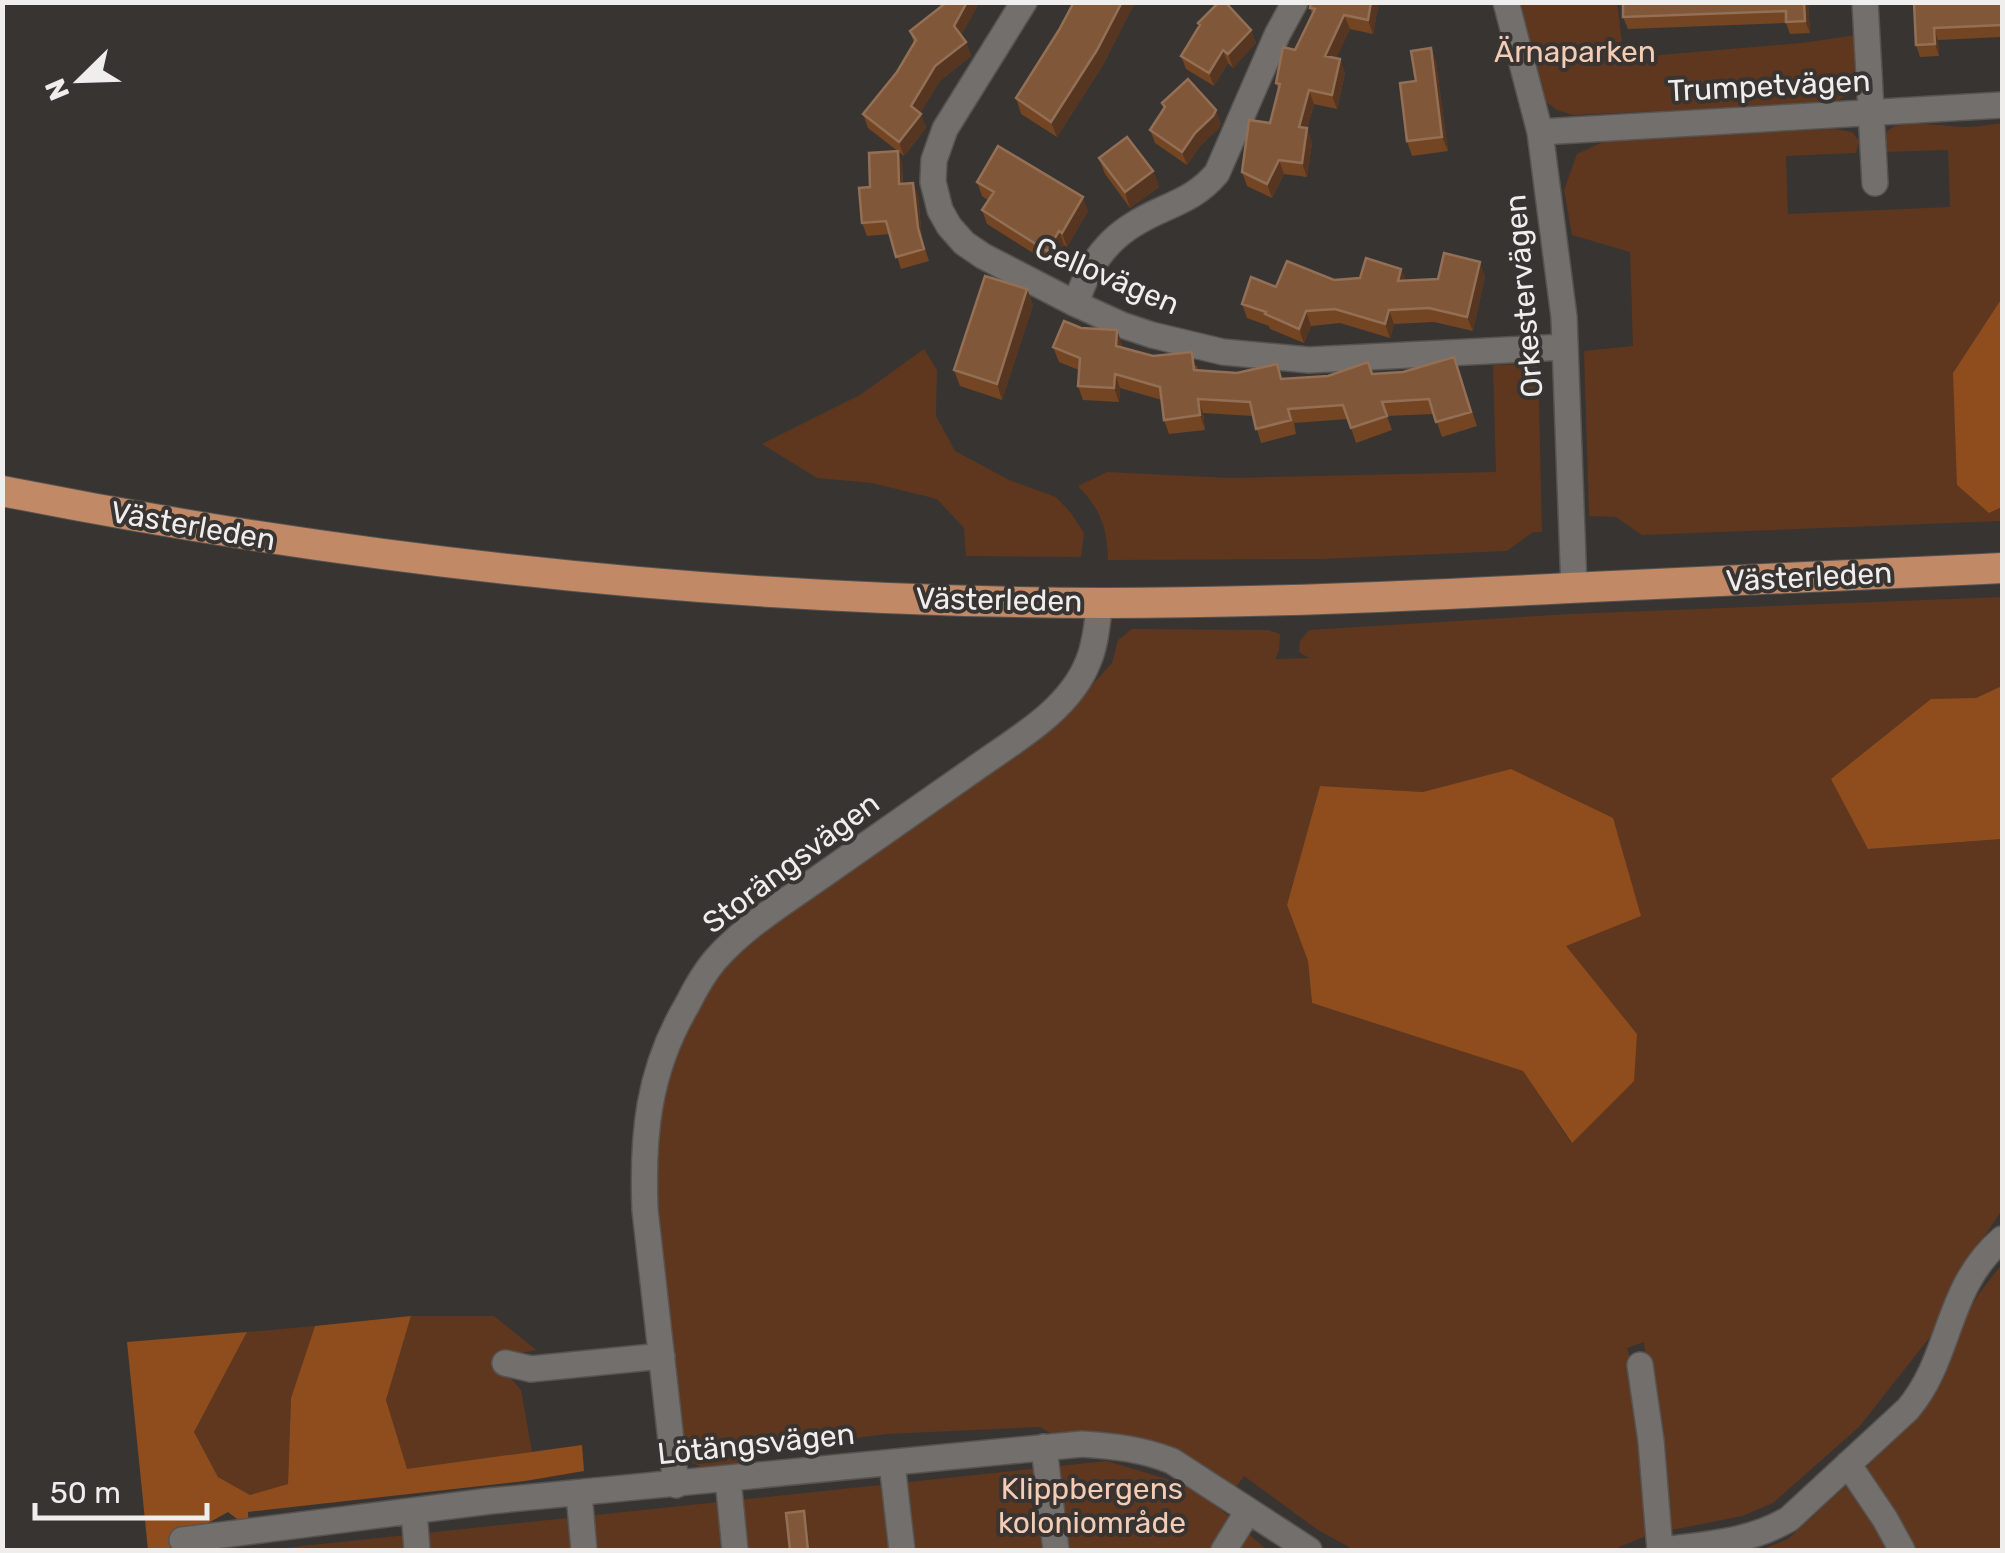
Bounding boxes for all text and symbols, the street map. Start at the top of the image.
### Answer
north arrow [30,30,130,130]
park label: Ärnaparken [1494,34,1656,70]
street label: Trumpetvägen [1667,63,1871,109]
text: N [38,74,77,105]
street label: Orkestervägen [1497,193,1551,399]
street label: Cellovägen [1029,229,1185,323]
street label: Västerleden [108,494,278,558]
street label: Västerleden [1725,555,1893,599]
street label: Västerleden [915,581,1083,619]
street label: Storängsvägen [696,785,886,941]
street label: Lötängsvägen [656,1416,856,1472]
scale bar [35,1458,208,1520]
park label: Klippbergens koloniområde [998,1471,1186,1541]
text: 50 m [50,1475,121,1511]

